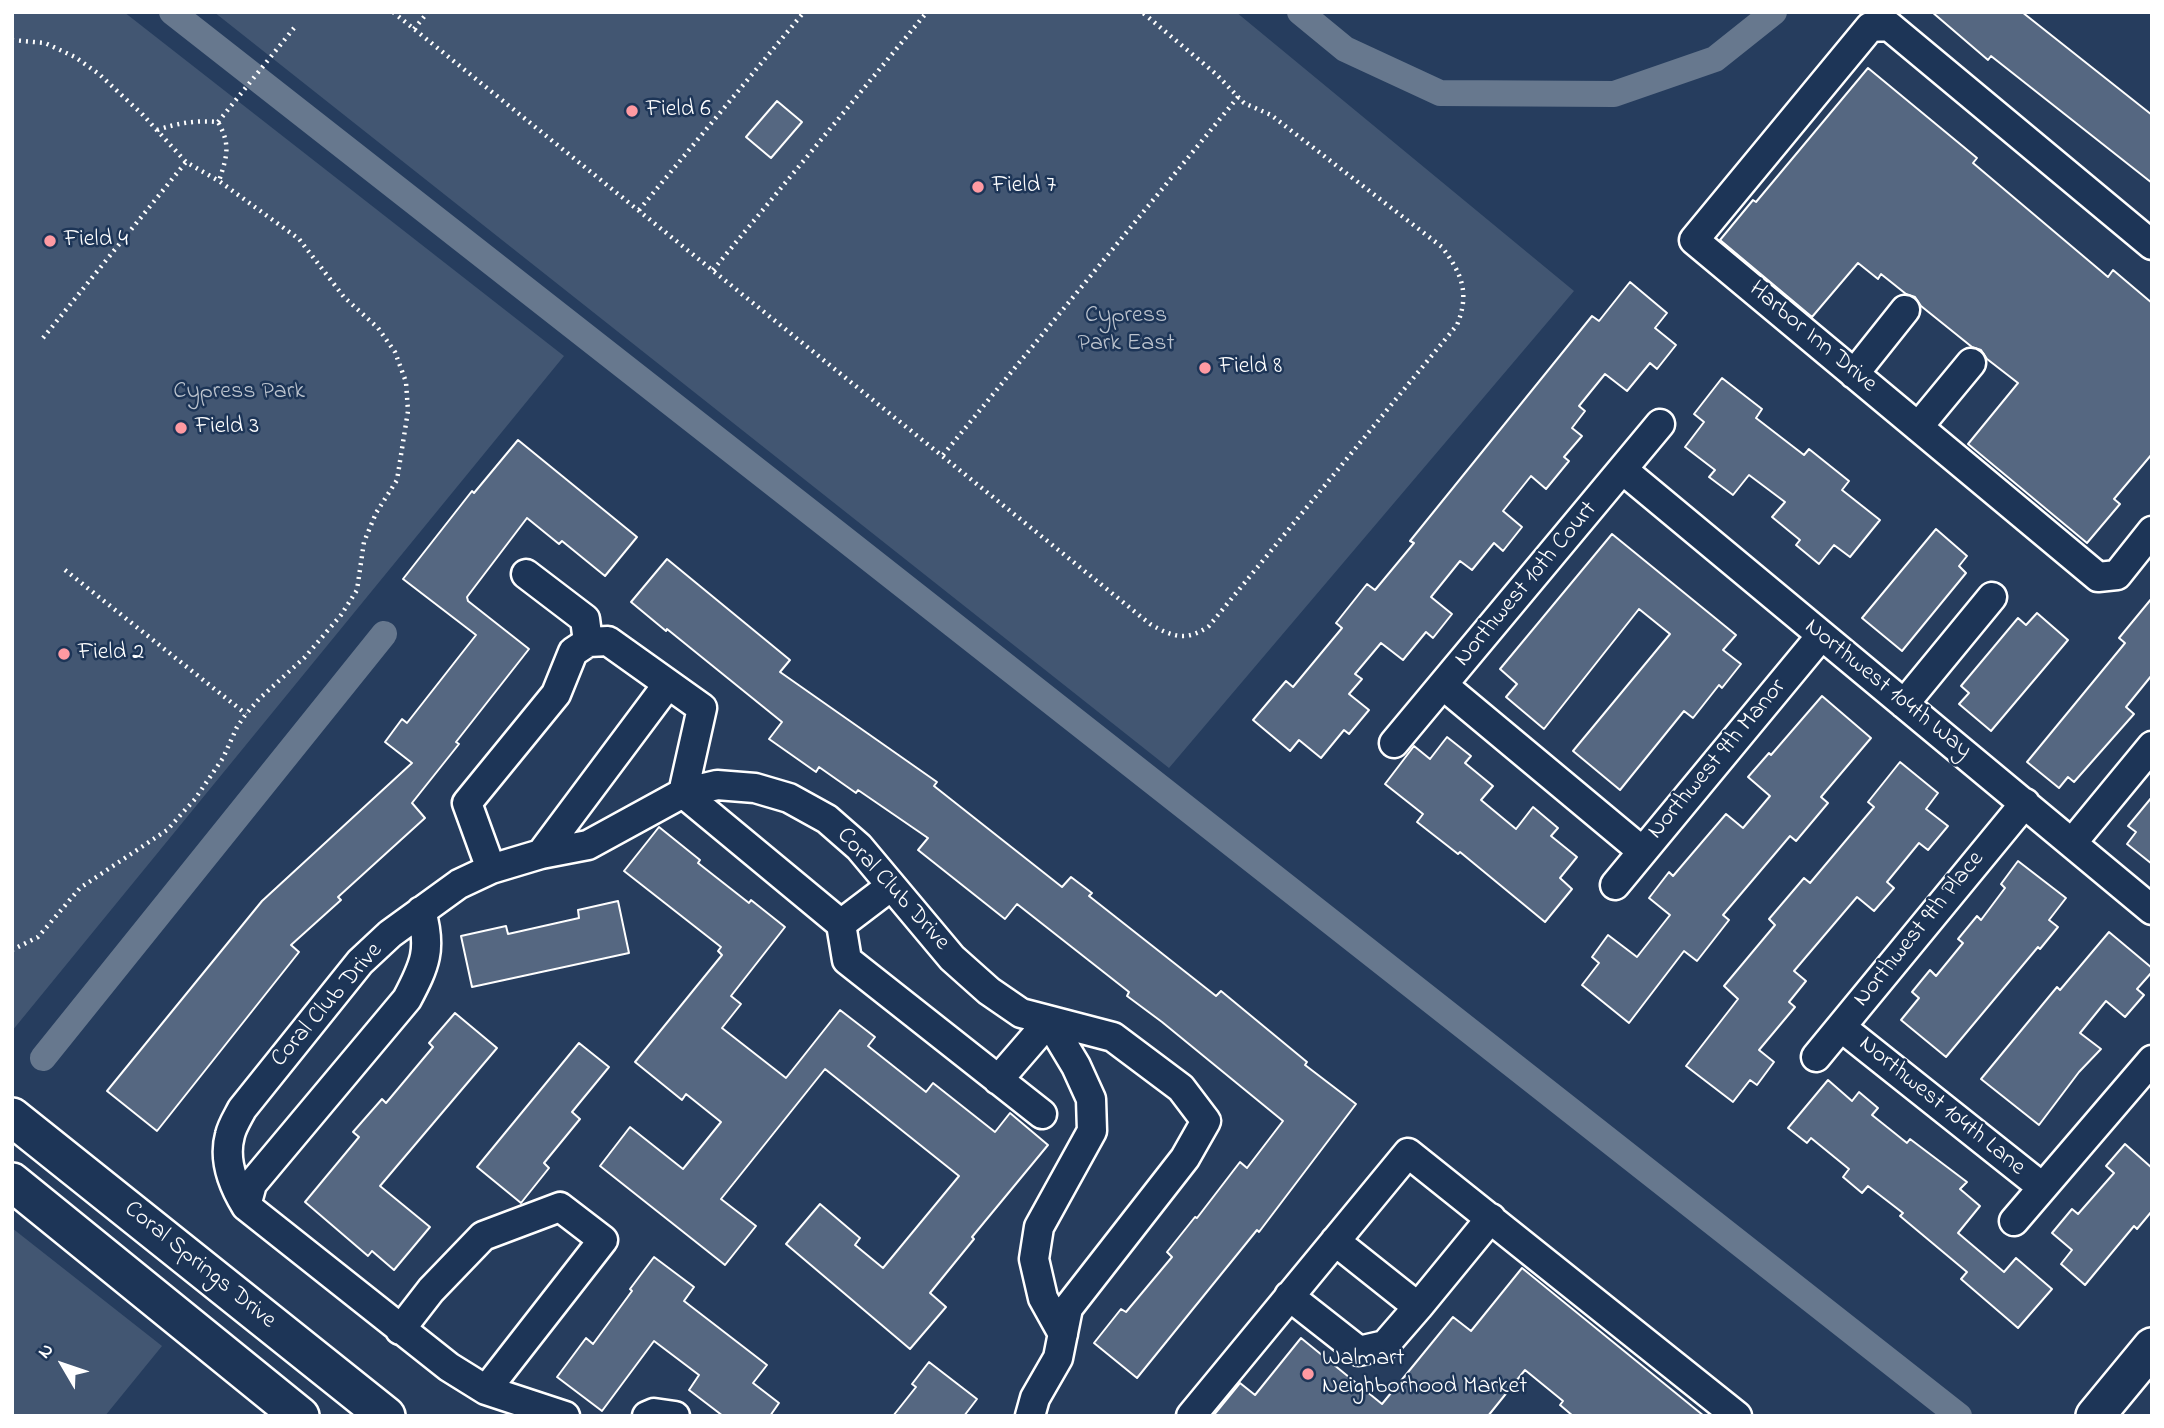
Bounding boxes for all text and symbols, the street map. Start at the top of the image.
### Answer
place label: Field 6 [646,97,711,125]
marker: Field 6 [624,103,640,119]
place label: Field 7 [992,173,1056,201]
marker: Field 7 [970,179,986,195]
place label: Field 4 [64,227,128,255]
marker: Field 4 [42,233,58,249]
street label: Harbor Inn Drive [1742,276,1882,400]
park label: Cypress Park East [1077,303,1175,359]
place label: Field 8 [1219,354,1282,382]
marker: Field 8 [1197,360,1213,376]
park label: Cypress Park [173,379,305,407]
place label: Field 3 [195,414,259,442]
marker: Field 3 [173,420,189,436]
street label: Northwest 10th Court [1450,497,1604,673]
street label: Northwest 104th Way [1798,614,1976,766]
place label: Field 2 [78,640,144,668]
marker: Field 2 [56,646,72,662]
street label: Northwest 9th Manor [1643,674,1793,846]
street label: Coral Club Drive [829,822,955,958]
street label: Northwest 9th Place [1848,846,1992,1014]
street label: Coral Club Drive [266,938,390,1074]
street label: Northwest 104th Lane [1852,1031,2030,1183]
street label: Coral Springs Drive [117,1196,281,1336]
north arrow [28,1330,98,1400]
text: N [32,1338,61,1365]
place label: Walmart Neighborhood Market [1322,1346,1527,1402]
marker: Walmart Neighborhood Market [1300,1366,1316,1382]

